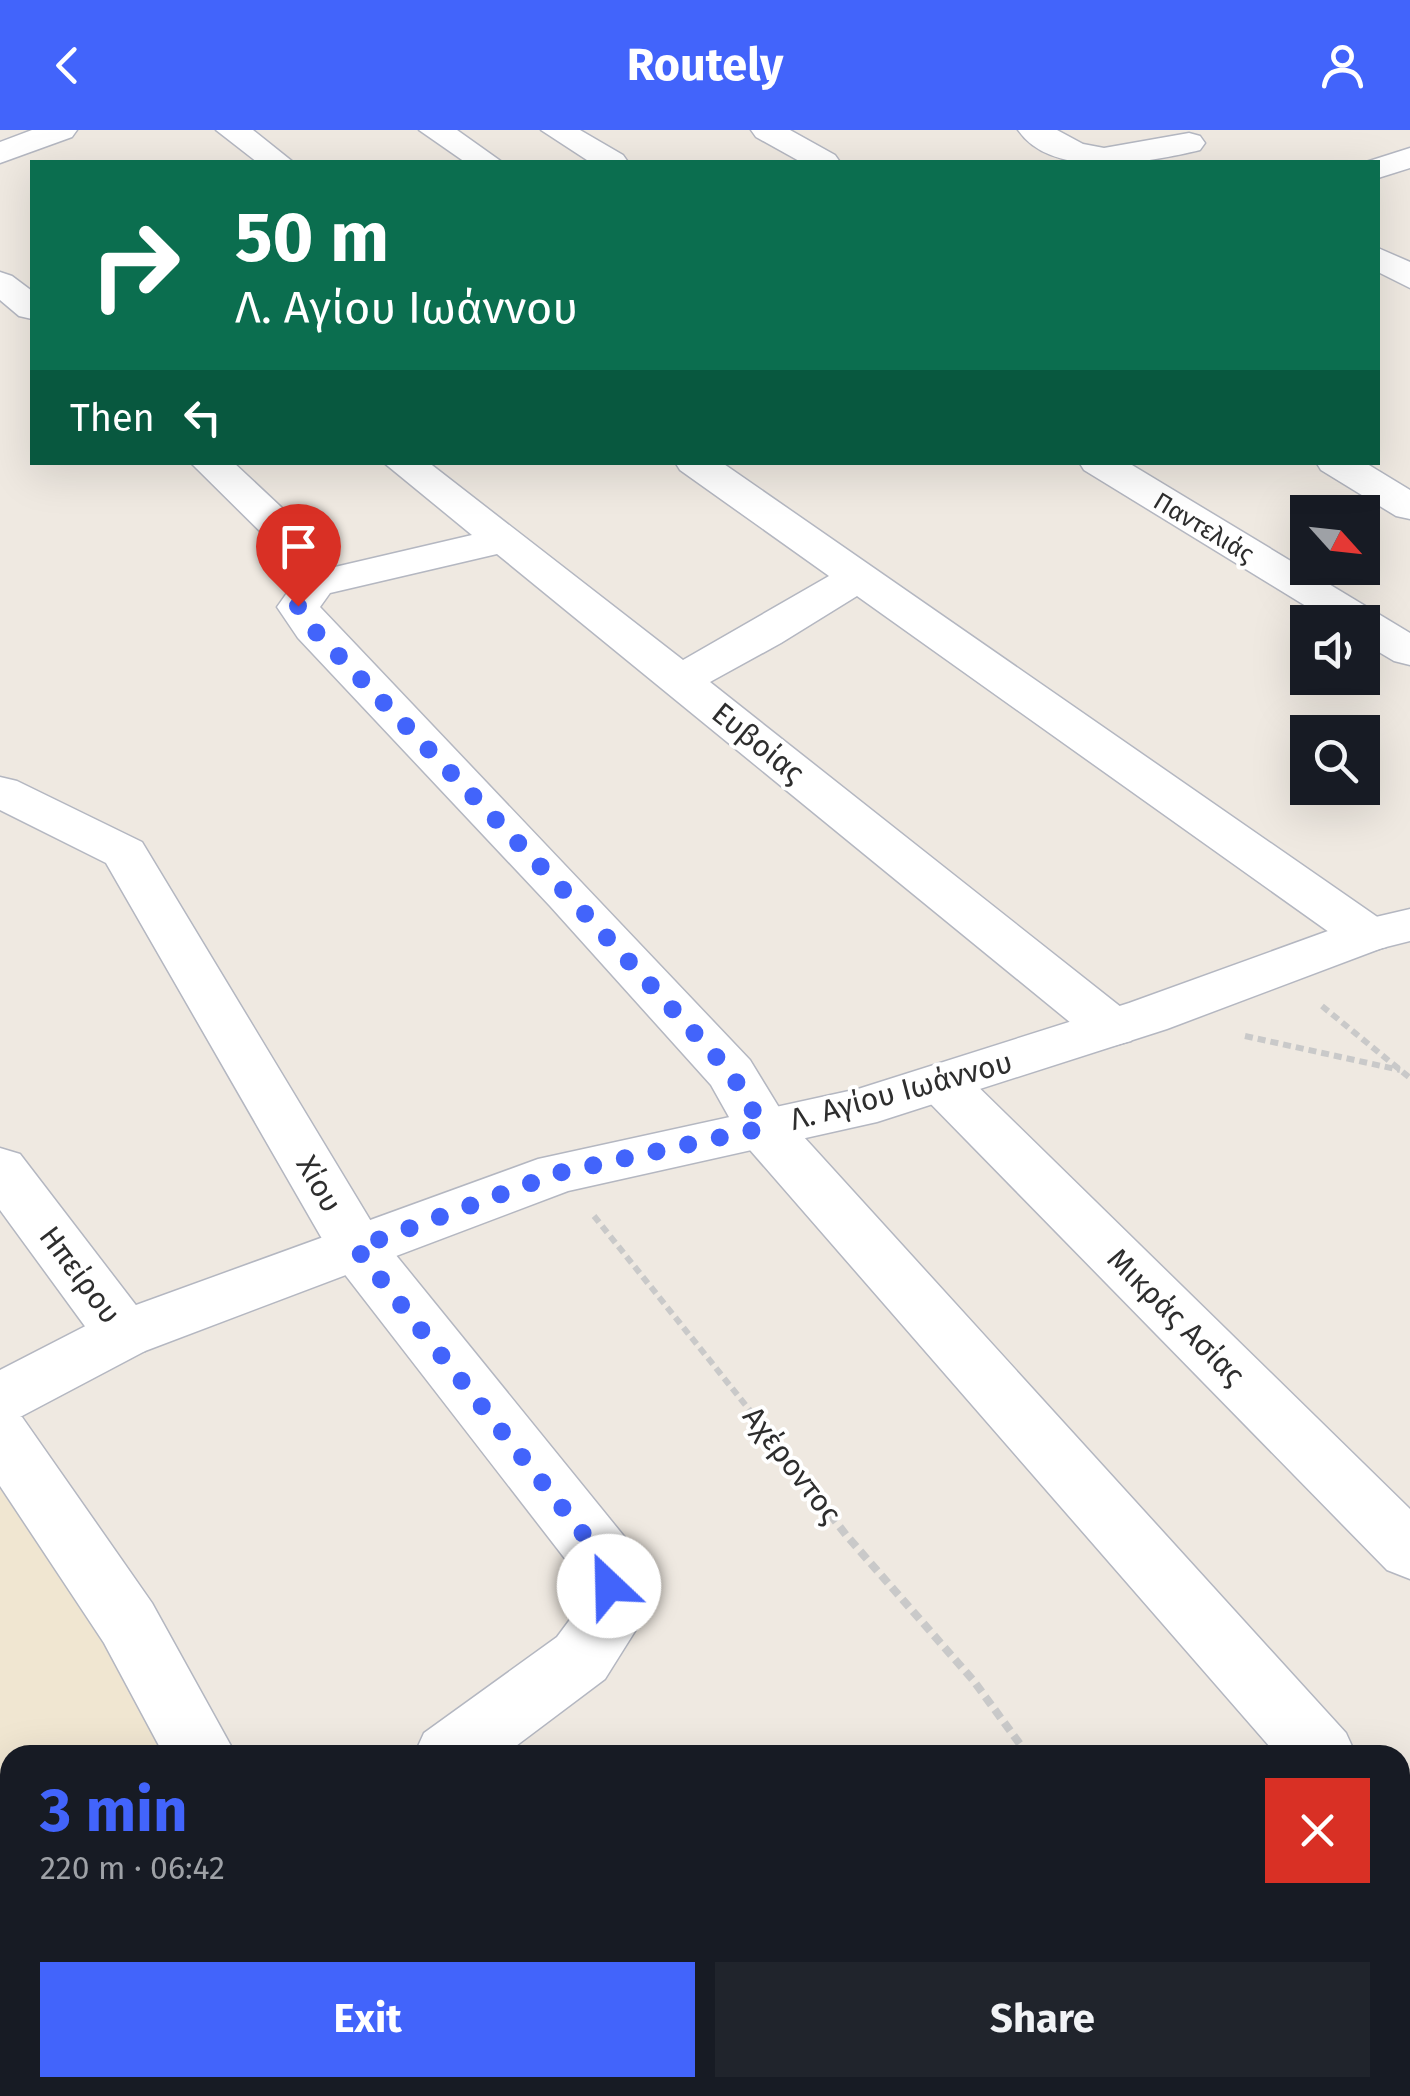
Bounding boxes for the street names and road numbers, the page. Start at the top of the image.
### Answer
street label: Παντελιάς [1148,486,1259,570]
street label: Ευβοίας [705,695,811,791]
street label: Λ. Αγίου Ιωάννου [786,1044,1016,1138]
street label: Χίου [289,1149,349,1219]
street label: Ηπείρου [32,1219,128,1331]
street label: Μικράς Ασίας [1100,1241,1252,1393]
street label: Αχέροντος [735,1399,849,1531]

